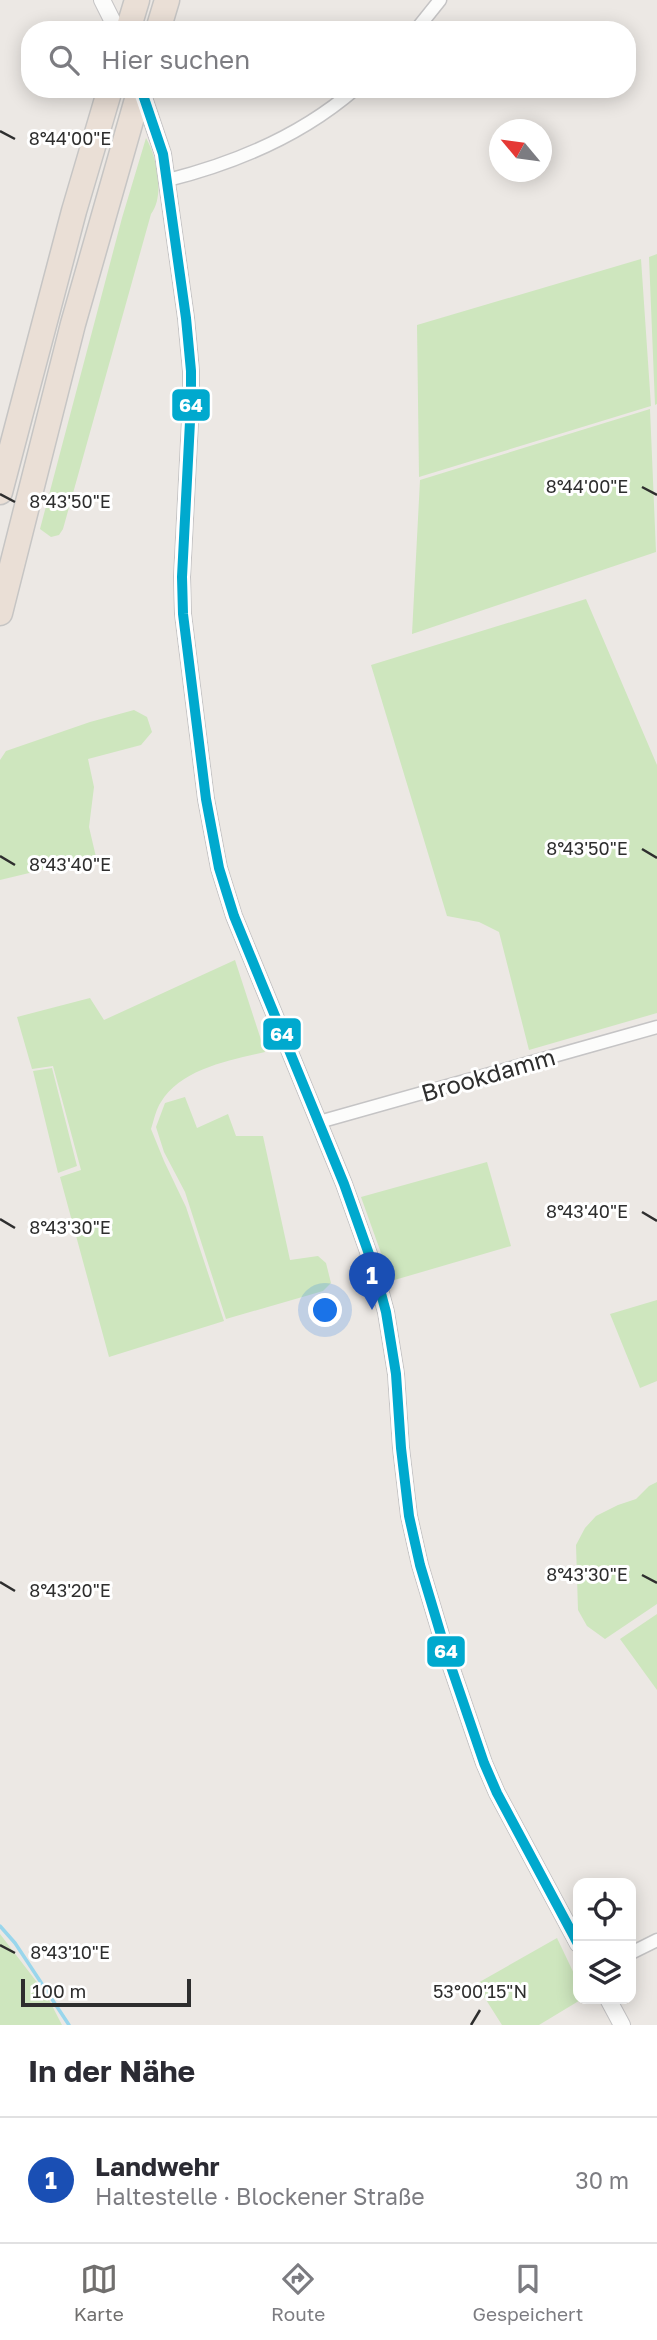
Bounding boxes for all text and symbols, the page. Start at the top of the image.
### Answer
search box [21,21,636,98]
icon: search [45,41,83,79]
text: Hier suchen [101,44,250,75]
north arrow [489,119,552,182]
text: 8°44'00"E [29,127,111,149]
line badge: 64 [171,388,211,422]
text: 64 [179,393,203,416]
text: 8°44'00"E [546,475,628,497]
text: 8°43'50"E [29,490,111,512]
text: 8°43'50"E [546,837,628,859]
text: 8°43'40"E [29,853,111,875]
line badge: 64 [262,1017,302,1051]
text: 64 [270,1022,294,1045]
street label: Brookdamm [418,1041,558,1107]
text: 8°43'40"E [546,1200,628,1222]
text: 8°43'30"E [29,1216,111,1238]
pin: 1 [349,1252,395,1310]
your location [308,1293,342,1327]
text: 8°43'30"E [546,1563,628,1585]
text: 8°43'20"E [29,1579,111,1601]
line badge: 64 [426,1635,466,1668]
text: 64 [434,1639,458,1662]
map controls [573,1878,636,2004]
button: locate [573,1878,636,1941]
text: 8°43'10"E [30,1941,110,1963]
button: layers [573,1941,636,2004]
scale bar [21,1976,191,2008]
text: 100 m [32,1979,86,2002]
text: 53°00'15"N [433,1980,527,2002]
text: In der Nähe [28,2053,195,2089]
text: Landwehr [95,2151,220,2182]
text: 1 [45,2166,57,2194]
text: 30 m [575,2166,629,2194]
text: Haltestelle · Blockener Straße [95,2182,425,2210]
tab: Karte [74,2260,124,2325]
tab: Route [271,2260,325,2325]
tab: Gespeichert [473,2260,583,2325]

